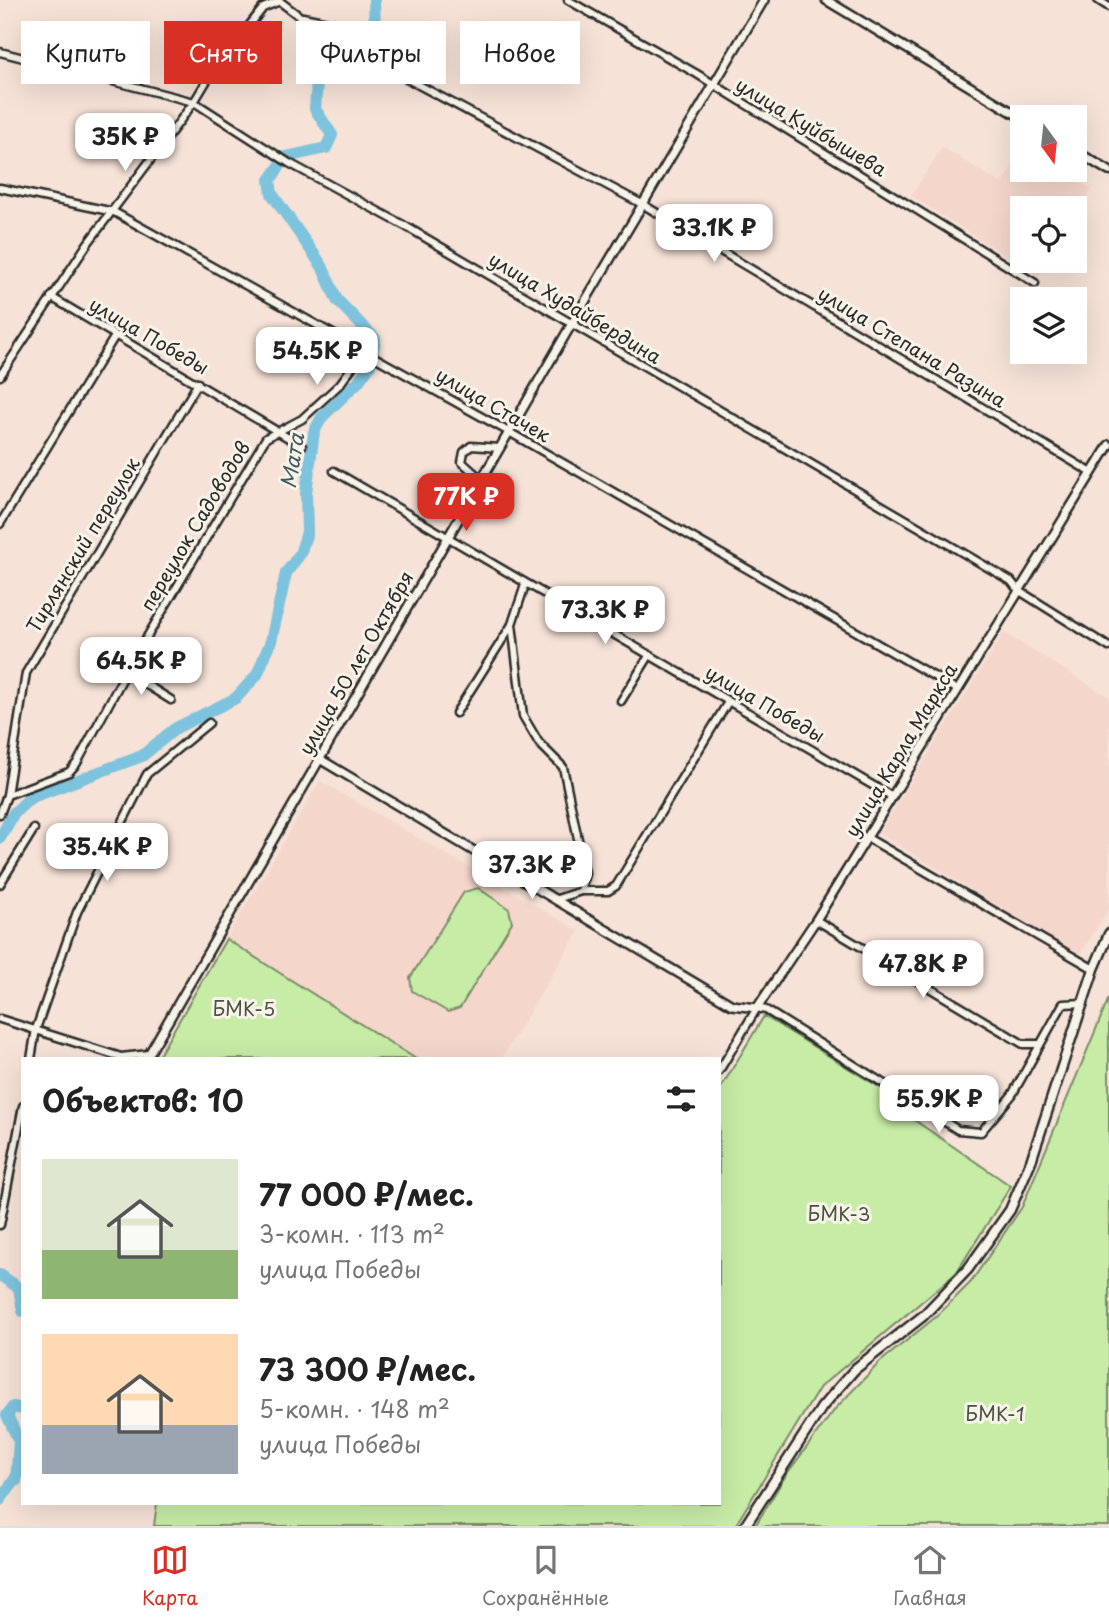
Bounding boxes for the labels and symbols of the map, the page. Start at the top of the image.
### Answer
street label: улица Куйбышева [731,70,893,183]
north arrow [1010,105,1087,182]
pin: 35K ₽ [76,114,174,173]
pin: 33.1K ₽ [649,204,779,264]
street label: улица Худайбердина [484,244,667,370]
street label: улица Степана Разина [813,279,1012,414]
street label: улица Победы [84,290,215,381]
pin: 54.5K ₽ [252,328,382,387]
street label: улица Стачек [431,360,557,449]
water label: Мата [271,430,311,491]
street label: переулок Садоводов [132,435,256,616]
street label: Тирлянский переулок [19,451,146,638]
pin: 77K ₽ [417,474,515,533]
street label: улица 50 лет Октября [291,565,419,760]
pin: 73.3K ₽ [540,586,670,646]
pin: 64.5K ₽ [76,638,206,697]
street label: улица Карла Маркса [837,657,963,842]
street label: улица Победы [700,658,831,749]
pin: 35.4K ₽ [42,824,172,883]
pin: 37.3K ₽ [467,842,597,901]
pin: 47.8K ₽ [858,940,988,1000]
park label: БМК-5 [213,994,275,1022]
pin: 55.9K ₽ [874,1076,1004,1135]
park label: БМК-3 [808,1199,870,1227]
park label: БМК-1 [966,1399,1024,1427]

